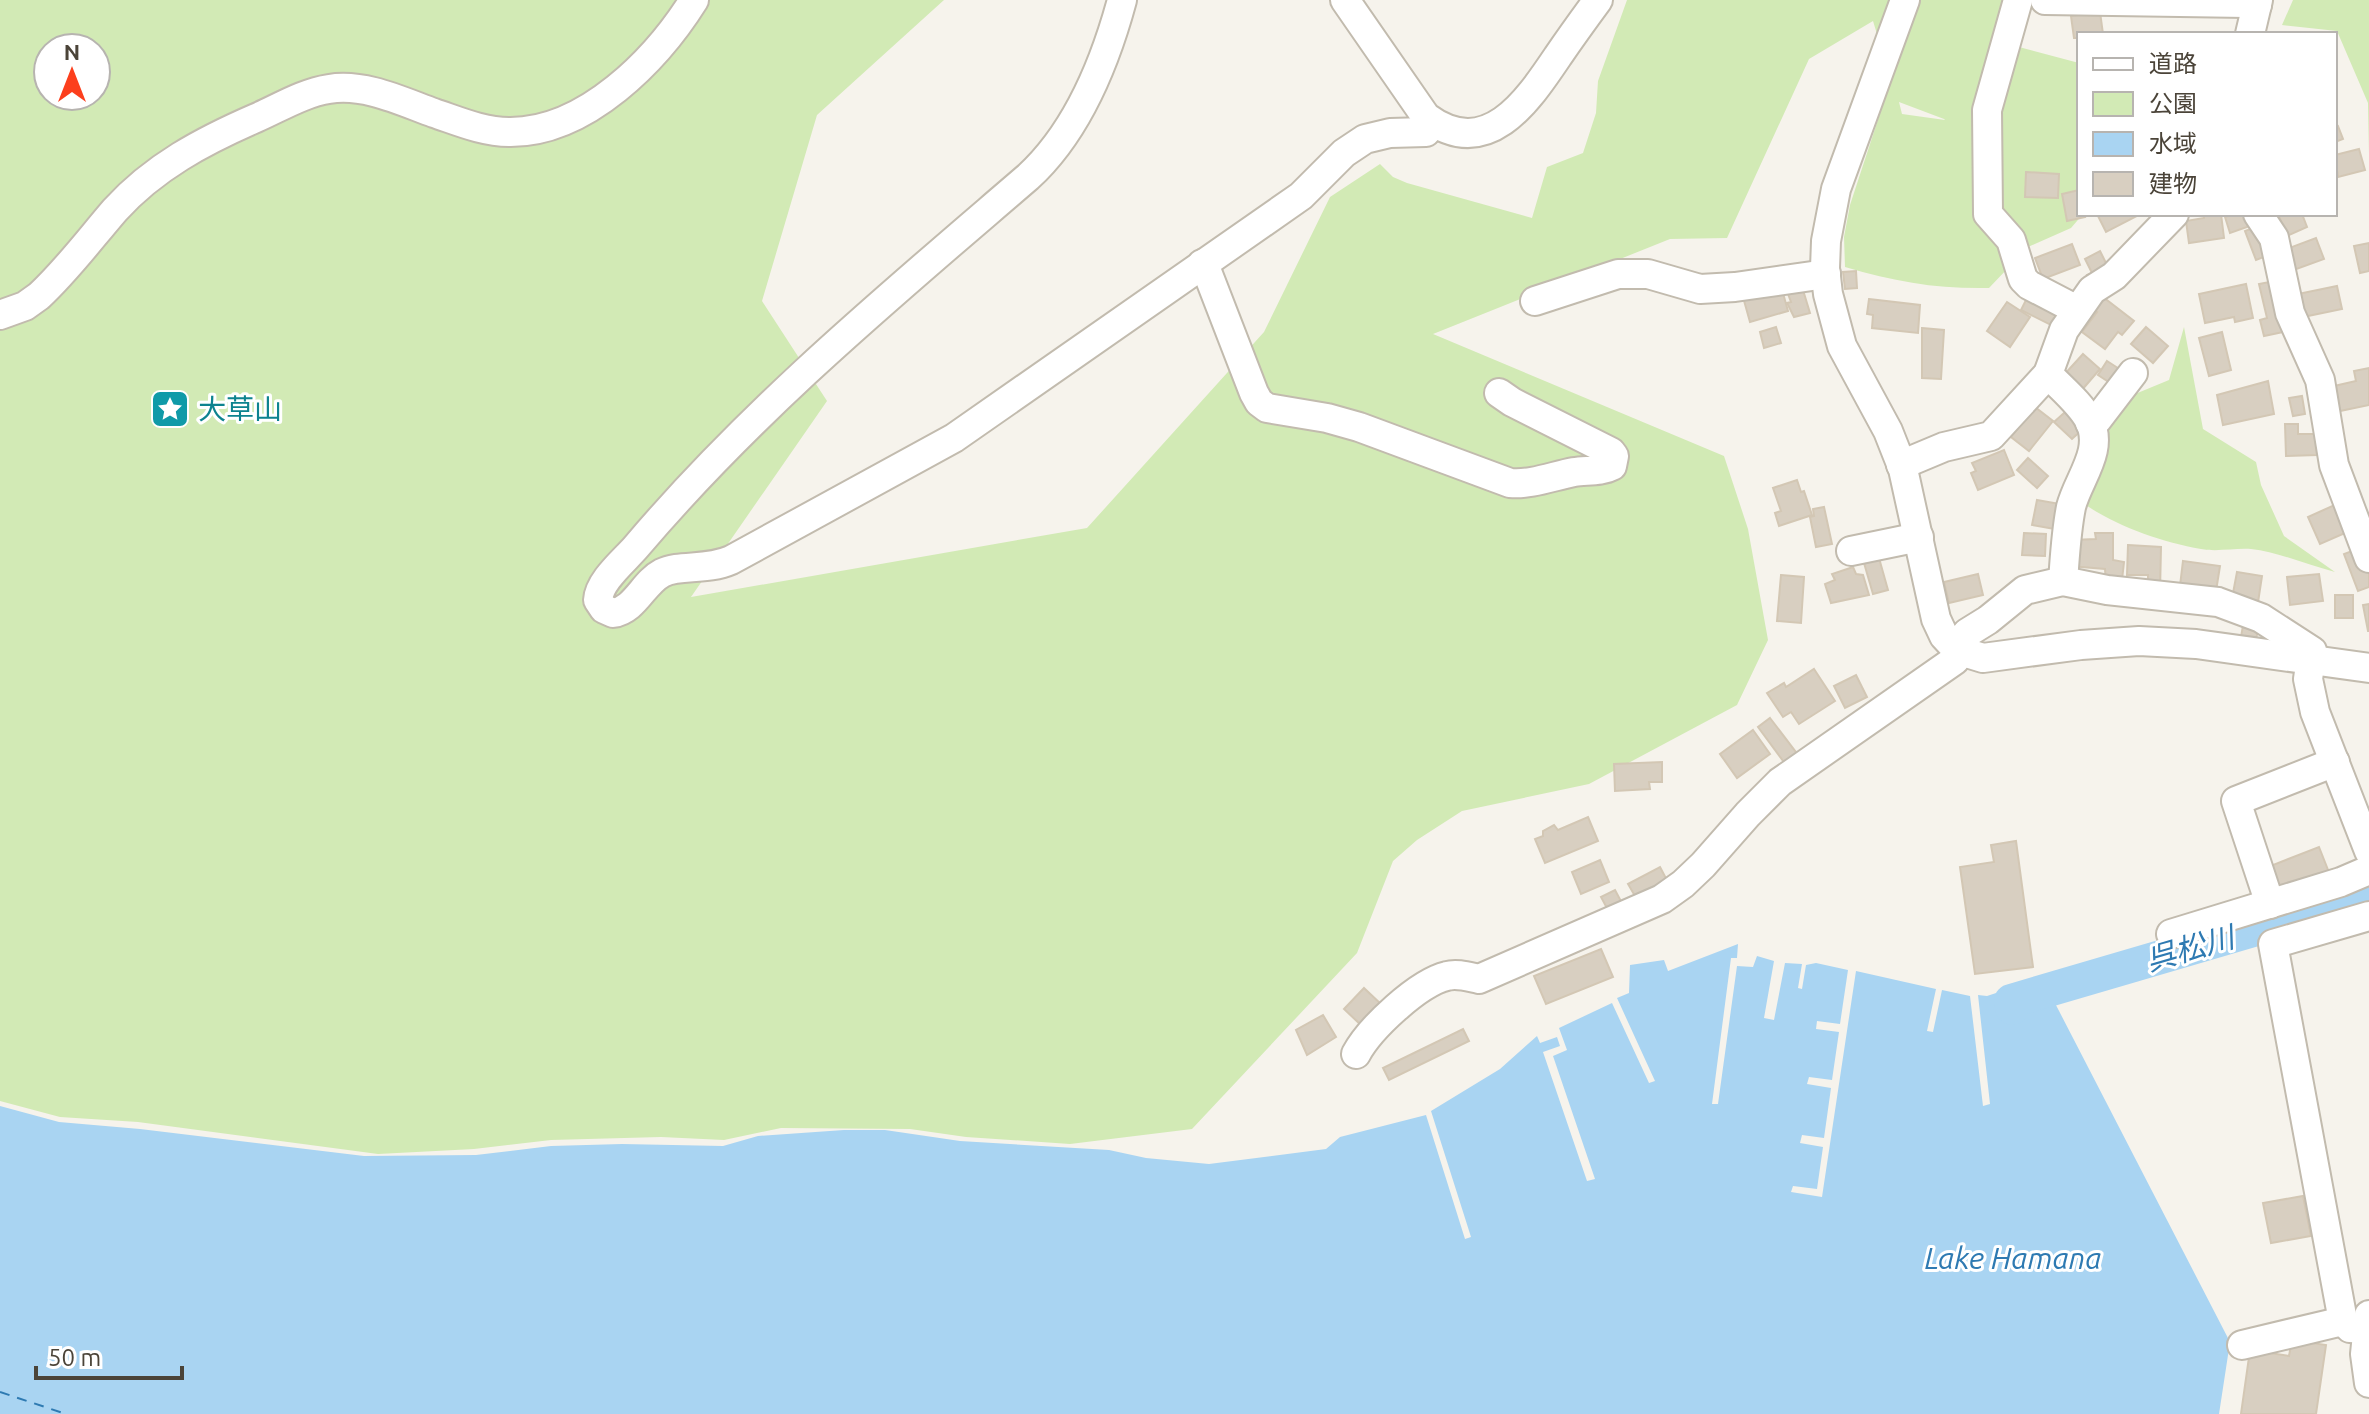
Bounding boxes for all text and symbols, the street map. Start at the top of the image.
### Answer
north arrow [32,32,112,112]
legend [2077,32,2337,216]
text: N [64,39,80,64]
text: 道路 [2149,50,2197,77]
text: 公園 [2149,90,2197,117]
text: 水域 [2149,130,2197,157]
text: 建物 [2149,170,2197,197]
place icon: 大草山 [149,388,191,430]
place label: 大草山 [198,393,282,424]
water label: 呉松川 [2142,918,2241,977]
water label: Lake Hamana [1924,1241,2102,1275]
scale bar [36,1330,182,1380]
text: 50 m [48,1344,101,1371]

